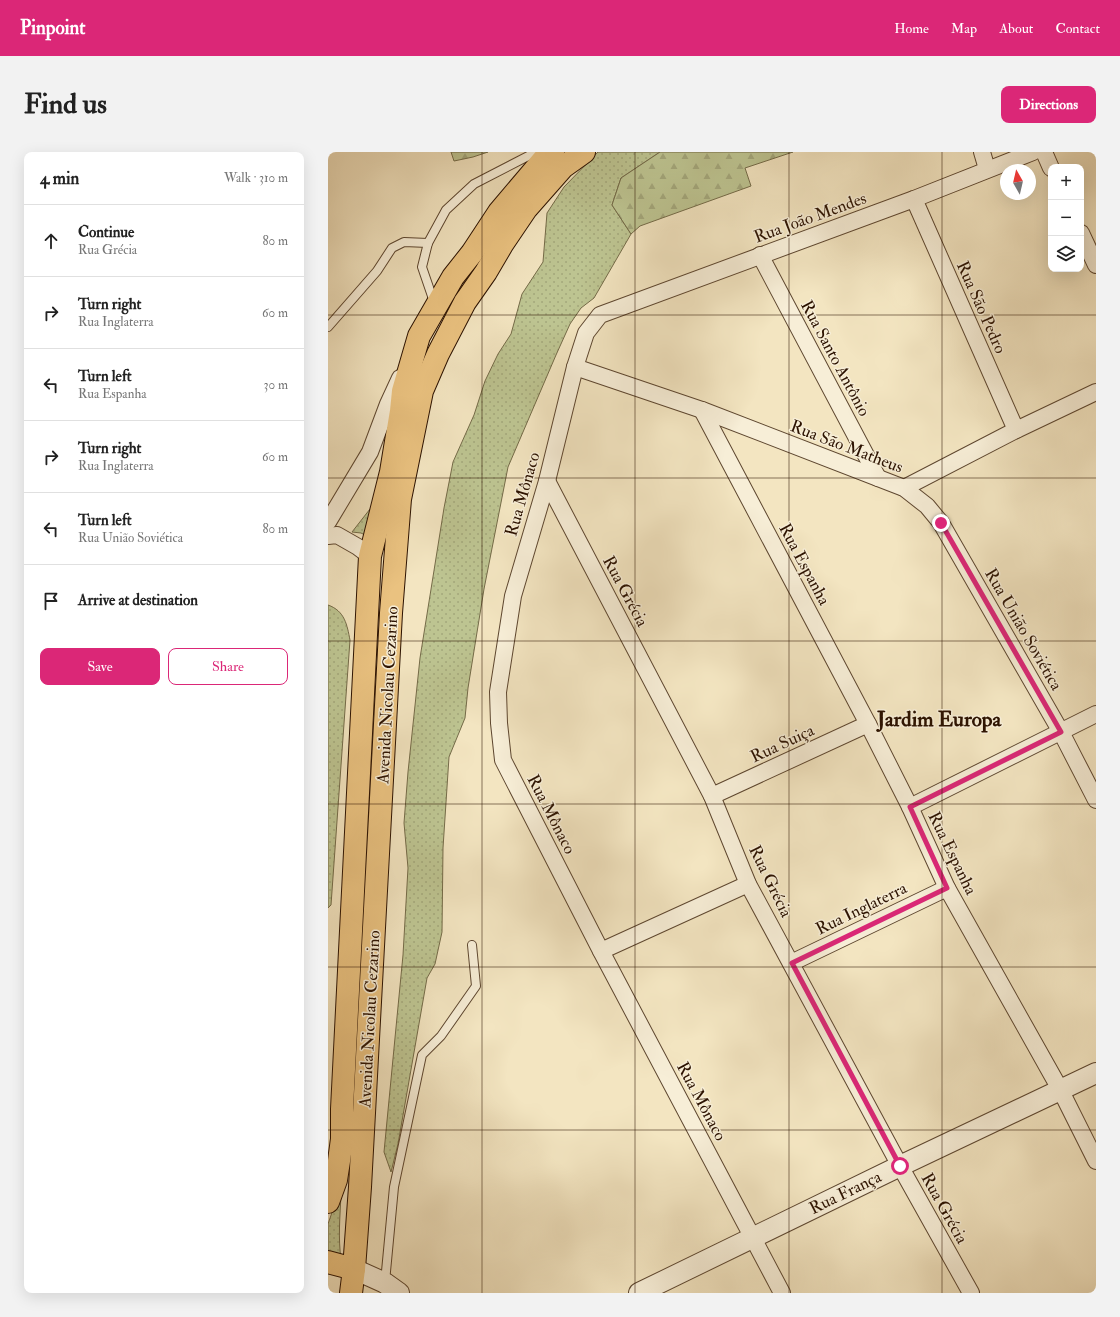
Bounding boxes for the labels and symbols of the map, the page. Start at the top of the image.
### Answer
north arrow [1000,164,1036,200]
street label: Rua João Mendes [751,187,870,248]
street label: Rua São Pedro [952,258,1011,357]
street label: Rua Santo Antônio [796,297,875,420]
street label: Rua São Matheus [787,415,906,478]
street label: Rua Mônaco [500,450,544,539]
route end [932,514,950,532]
street label: Rua Espanha [773,520,835,610]
street label: Rua Grécia [598,552,653,631]
street label: Rua União Soviética [980,564,1068,695]
street label: Avenida Nicolau Cezarino [372,606,403,785]
district label: Jardim Europa [876,706,1002,733]
street label: Rua Suiça [747,719,818,767]
street label: Rua Mônaco [523,771,581,857]
street label: Rua Espanha [923,808,982,899]
street label: Rua Grécia [744,842,797,922]
street label: Rua Inglaterra [812,877,911,940]
street label: Avenida Nicolau Cezarino [354,930,385,1109]
street label: Rua Mônaco [672,1058,731,1144]
route start [891,1157,909,1175]
street label: Rua França [806,1166,886,1219]
street label: Rua Grécia [917,1169,973,1248]

